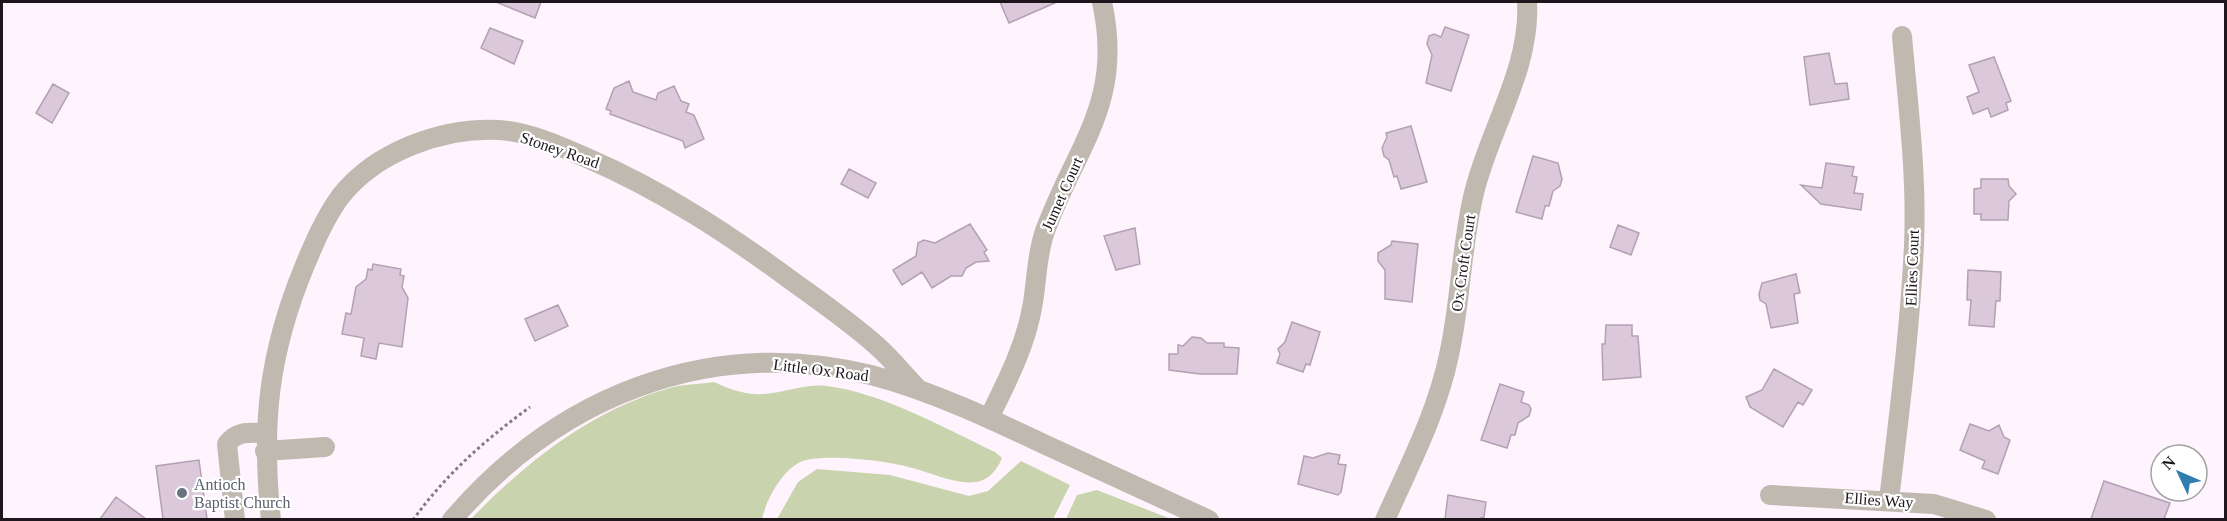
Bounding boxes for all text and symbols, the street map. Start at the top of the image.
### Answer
street label: Stoney Road [518,129,602,172]
street label: Jumet Court [1038,154,1086,233]
street label: Ox Croft Court [1448,213,1478,313]
street label: Ellies Court [1902,229,1922,307]
street label: Little Ox Road [772,356,870,384]
north arrow [2149,443,2209,503]
text: N [2158,453,2179,473]
place label: Antioch Baptist Church [194,476,290,512]
marker: Antioch Baptist Church [175,486,189,500]
street label: Ellies Way [1844,489,1914,512]

